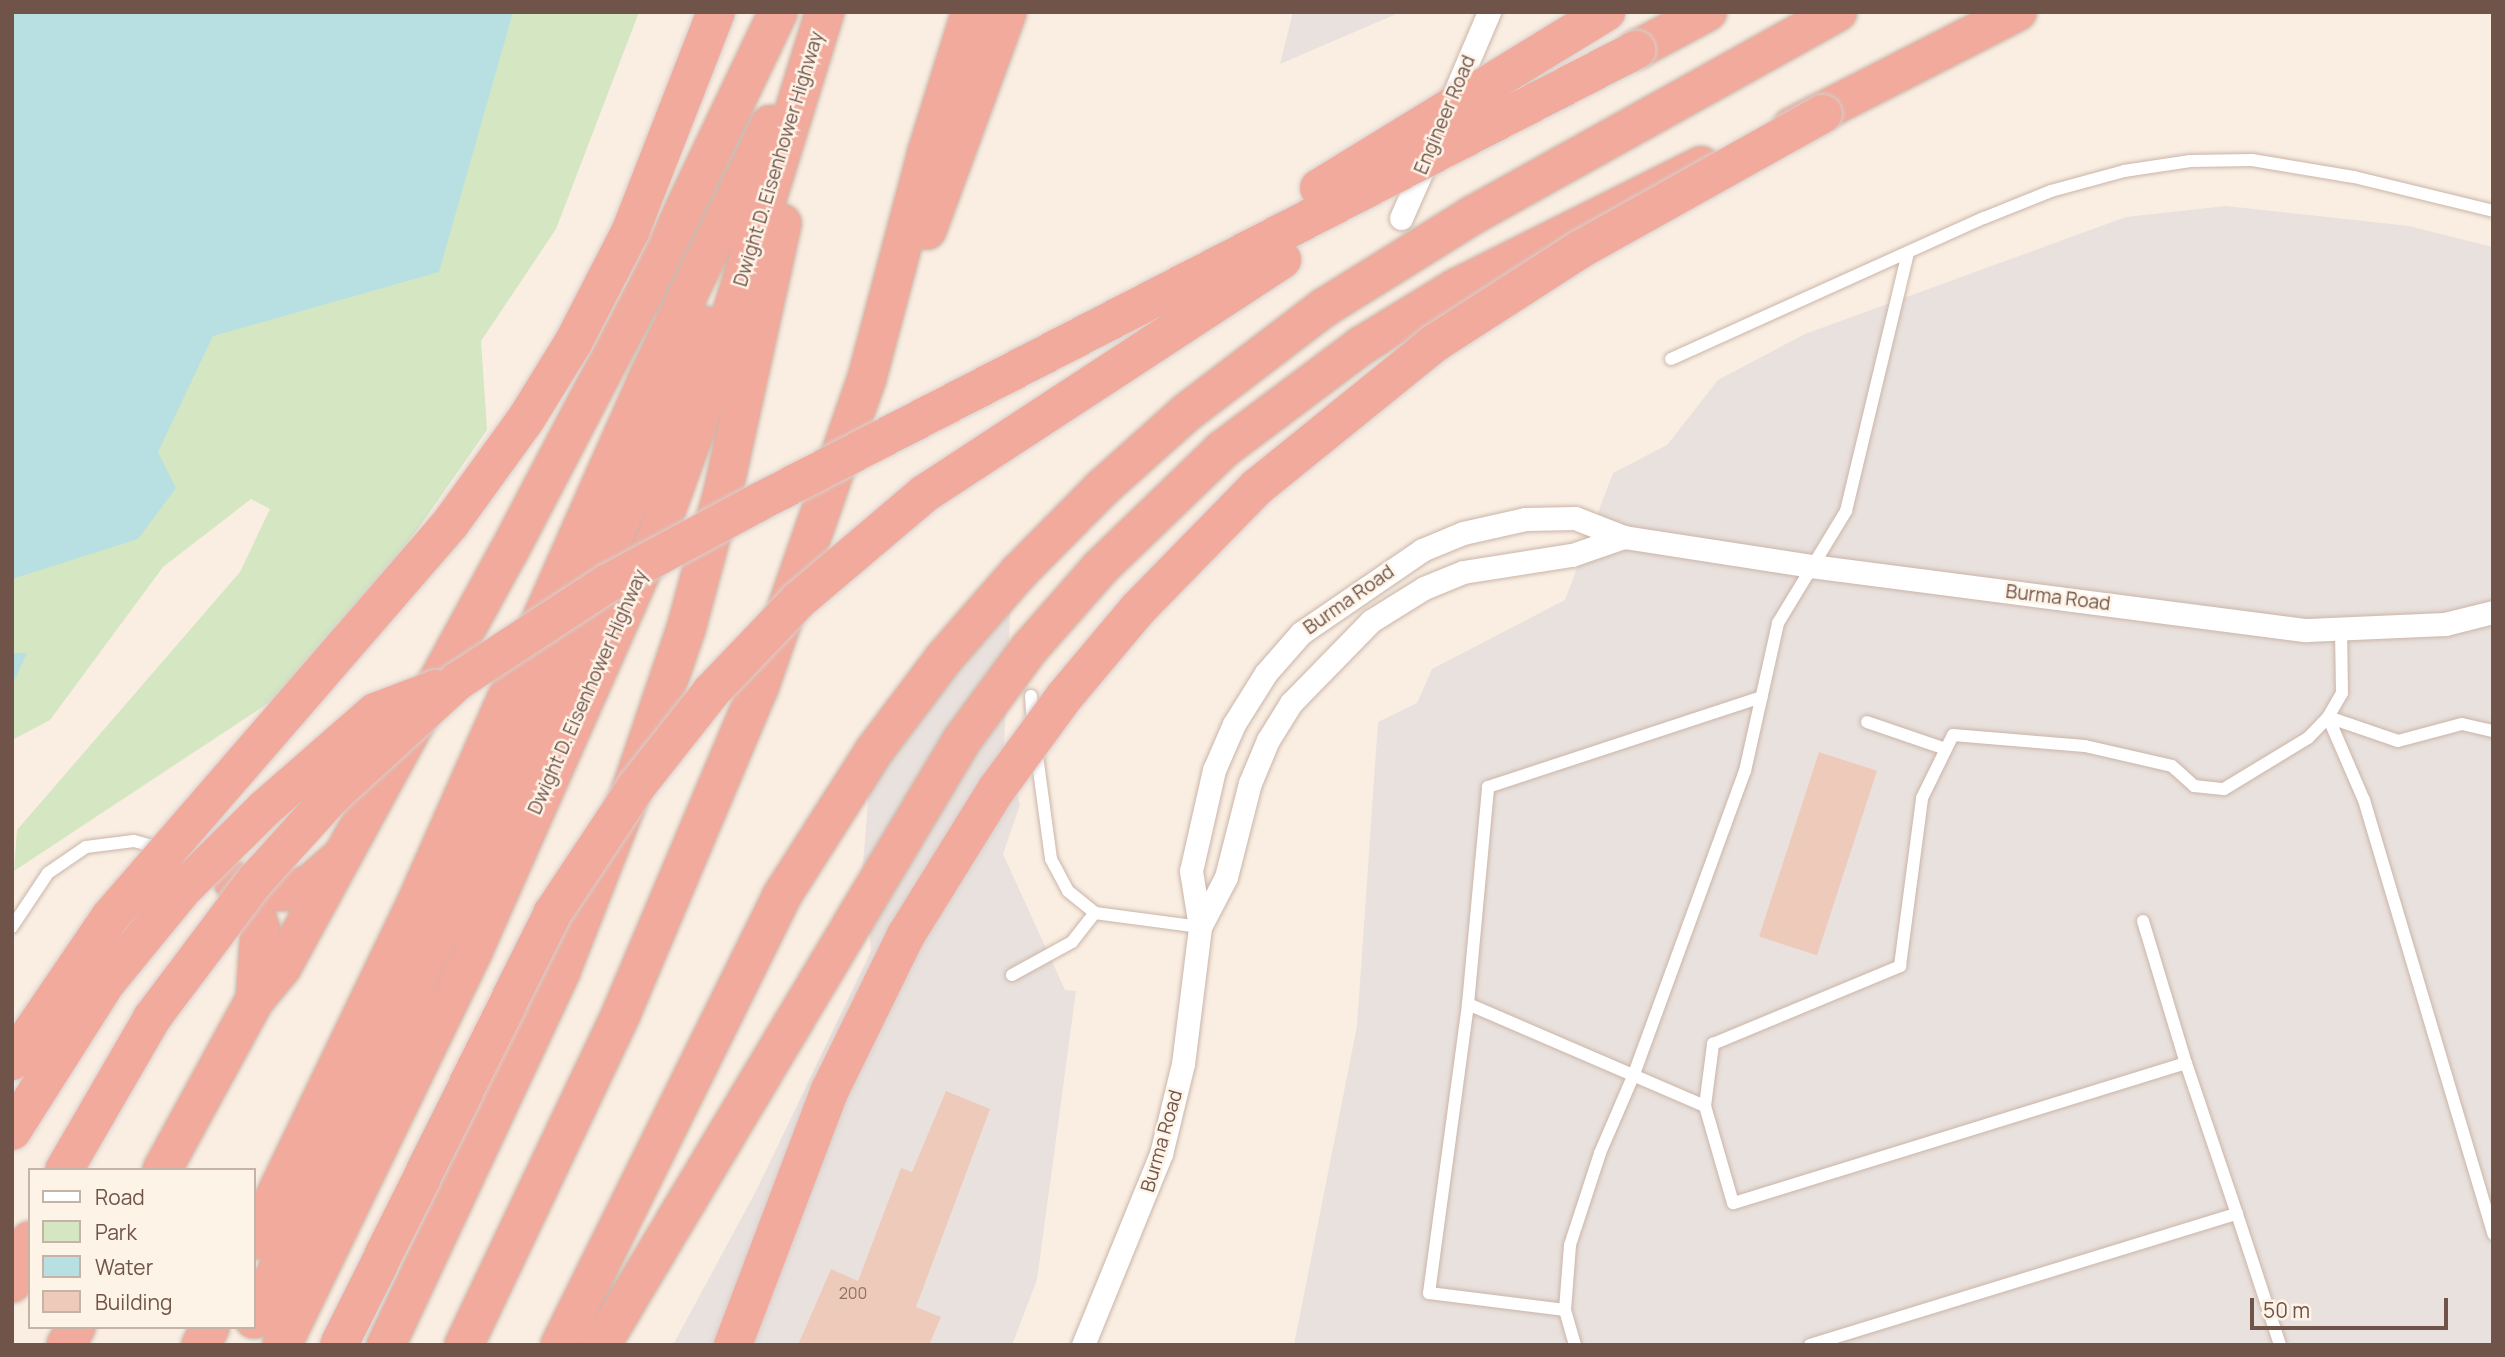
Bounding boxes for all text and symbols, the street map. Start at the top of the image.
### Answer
street label: Dwight D. Eisenhower Highway [729,29,829,289]
street label: Engineer Road [1410,52,1480,178]
street label: Burma Road [1299,560,1399,640]
street label: Dwight D. Eisenhower Highway [524,566,652,818]
street label: Burma Road [2004,580,2112,616]
street label: Burma Road [1137,1087,1187,1195]
legend [28,1168,256,1329]
text: Road [95,1183,145,1211]
text: Park [95,1218,137,1246]
text: Water [95,1253,153,1281]
house number: 200 [839,1283,867,1303]
scale bar [2253,1284,2451,1328]
text: Building [95,1288,172,1316]
text: 50 m [2263,1296,2310,1324]

